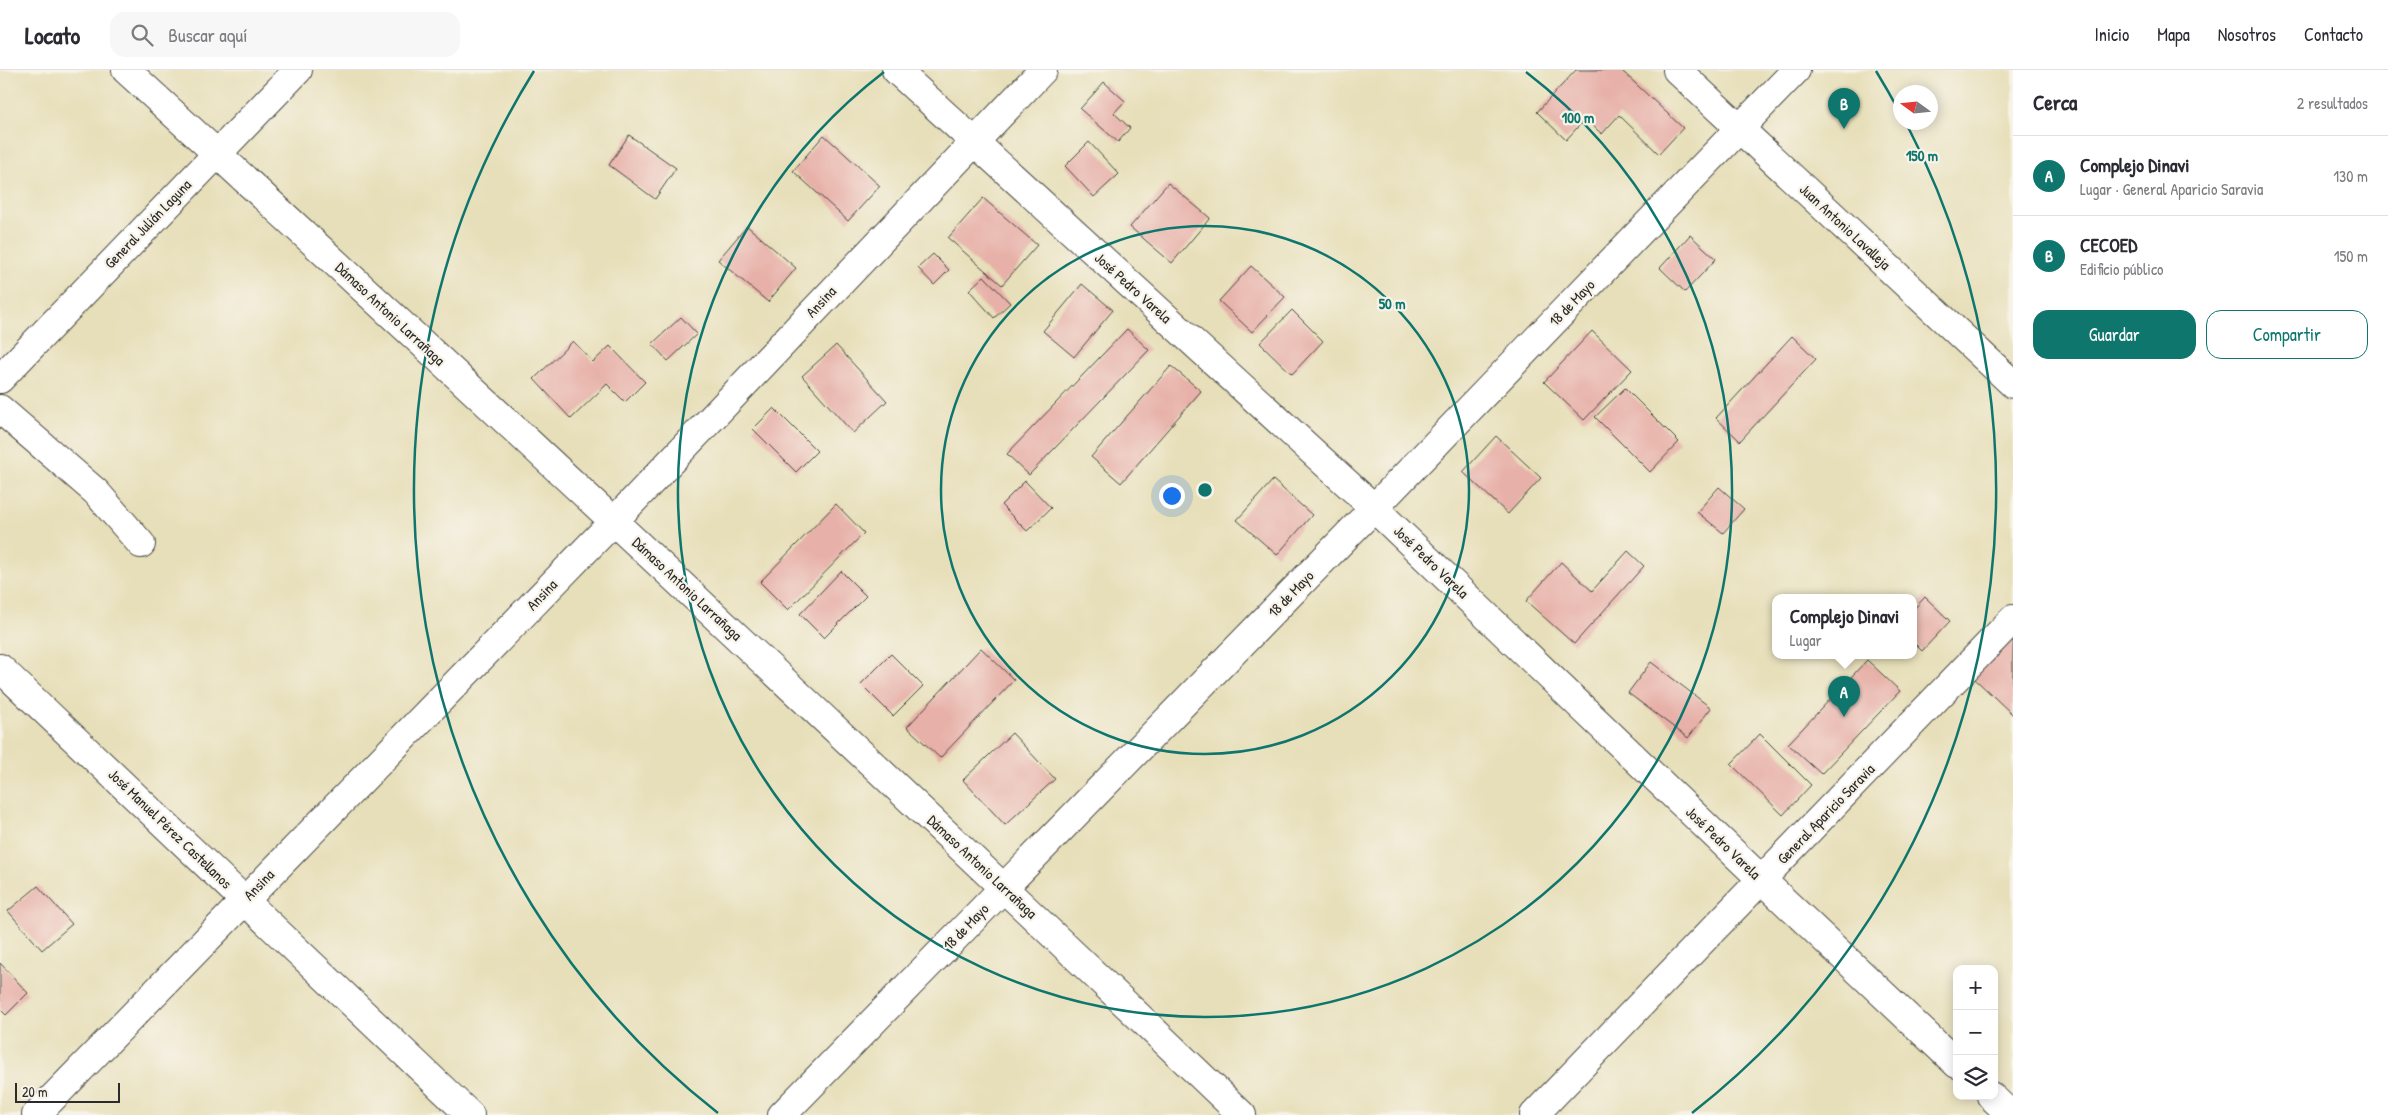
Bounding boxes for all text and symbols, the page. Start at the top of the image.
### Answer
search box [110,12,460,57]
text: Locato [25,19,80,51]
icon: search [128,21,156,49]
text: Buscar aquí [168,22,247,48]
text: Inicio [2095,22,2129,47]
text: Mapa [2157,22,2190,47]
text: Nosotros [2218,22,2276,47]
text: Contacto [2304,22,2363,47]
north arrow [1893,85,1938,130]
pin: B [1828,88,1860,129]
text: Cerca [2033,88,2077,117]
text: 2 resultados [2297,92,2368,114]
text: 100 m [1562,107,1594,128]
text: 150 m [1906,145,1938,166]
text: Complejo Dinavi [2080,152,2189,178]
text: A [2045,165,2053,187]
text: 130 m [2333,165,2368,187]
street label: General Julián Laguna [100,174,196,273]
text: Lugar · General Aparicio Saravia [2080,178,2263,200]
street label: Juan Antonio Lavalleja [1795,179,1896,275]
text: CECOED [2080,232,2137,258]
text: B [2045,245,2053,267]
text: 150 m [2334,245,2368,267]
street label: José Pedro Varela [1090,247,1176,328]
street label: Dámaso Antonio Larrañaga [331,257,450,370]
text: Edificio público [2080,258,2164,280]
street label: 18 de Mayo [1544,275,1599,331]
street label: Ansina [801,281,841,322]
text: 50 m [1379,293,1405,314]
button: Guardar [2033,310,2196,359]
button: Compartir [2206,310,2368,359]
centre of rings [1196,481,1214,499]
your location [1159,483,1185,509]
street label: José Pedro Varela [1389,520,1474,603]
street label: Dámaso Antonio Larrañaga [628,532,747,645]
street label: 18 de Mayo [1263,566,1318,622]
street label: Ansina [522,574,562,615]
popup [1772,594,1917,659]
text: Complejo Dinavi [1790,603,1899,629]
text: Lugar [1790,629,1822,651]
pin: A [1828,676,1860,717]
street label: General Aparicio Saravia [1772,759,1879,868]
street label: José Manuel Pérez Castellanos [104,764,237,893]
street label: José Pedro Varela [1681,801,1766,884]
street label: Dámaso Antonio Larrañaga [923,810,1042,923]
street label: Ansina [239,864,279,905]
street label: 18 de Mayo [938,899,993,955]
map controls [1953,965,1998,1100]
button: + [1953,965,1998,1010]
button: − [1953,1010,1998,1055]
button: layers [1953,1055,1998,1100]
scale bar [15,1080,120,1103]
text: 20 m [22,1082,48,1101]

